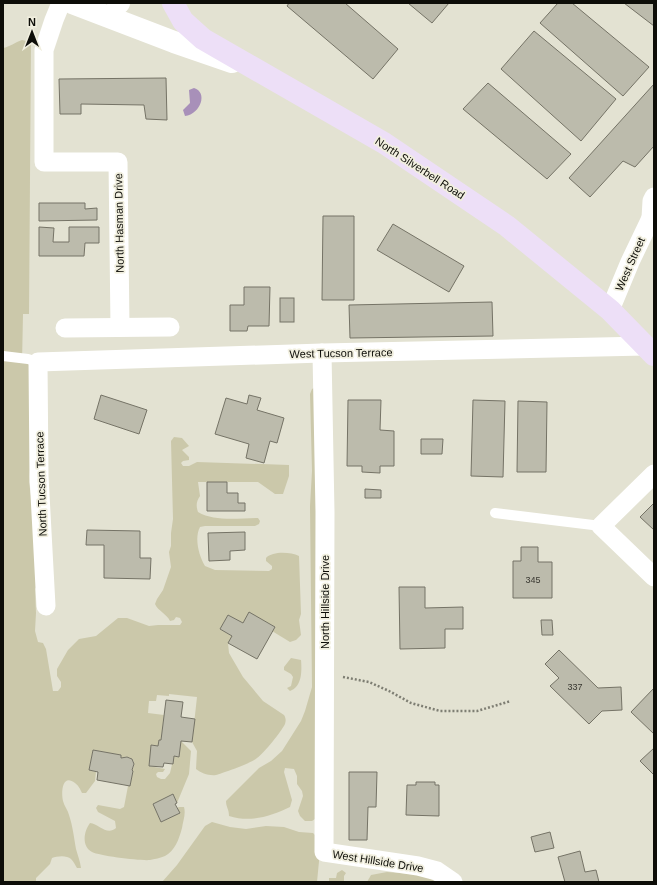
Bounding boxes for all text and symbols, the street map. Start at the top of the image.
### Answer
north arrow [12,12,52,52]
text: N [28,16,36,28]
street label: North Silverbell Road [373,135,467,201]
street label: North Hasman Drive [112,173,126,273]
street label: West Street [613,235,647,293]
street label: West Tucson Terrace [289,346,393,360]
street label: North Tucson Terrace [33,431,49,537]
street label: North Hillside Drive [319,555,331,649]
house number: 345 [525,575,541,585]
house number: 337 [567,682,583,692]
street label: West Hillside Drive [332,848,424,874]

